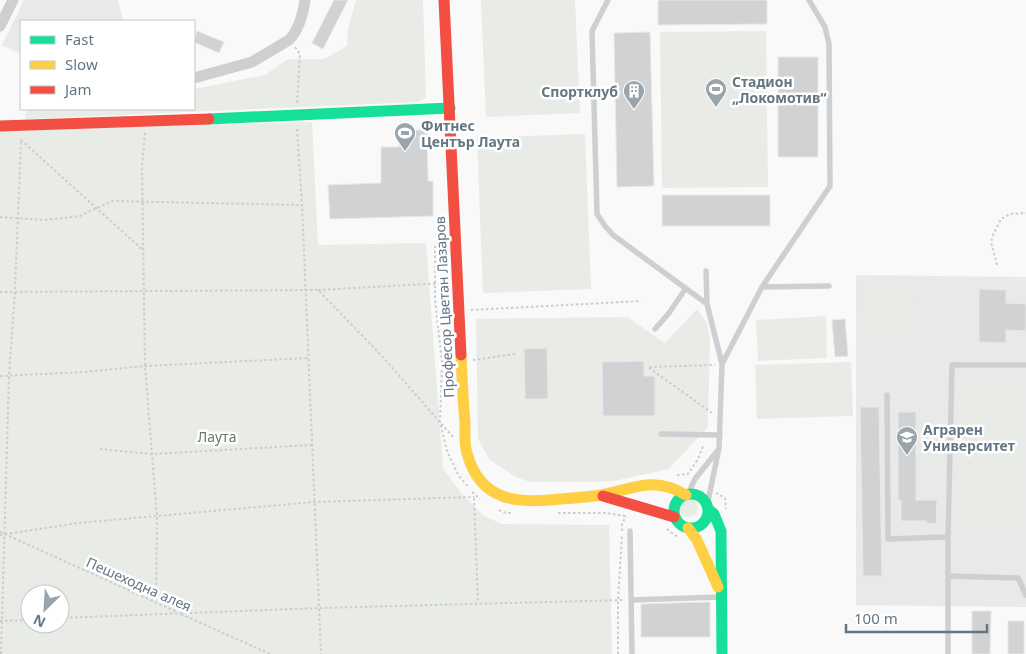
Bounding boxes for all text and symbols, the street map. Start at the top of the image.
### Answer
legend [20,20,195,110]
text: Fast [65,29,94,49]
text: Slow [65,54,98,74]
place label: Стадион „Локомотив“ [732,72,827,107]
sports icon: Стадион „Локомотив“ [704,77,728,108]
text: Jam [63,79,92,99]
building icon: Спортклуб [622,79,646,110]
place label: Спортклуб [541,82,618,101]
place label: Фитнес Център Лаута [421,116,520,151]
sports icon: Фитнес Център Лаута [393,121,417,152]
street label: Професор Цветан Лазаров [430,216,458,398]
place label: Аграрен Университет [923,420,1015,455]
school or university icon: Аграрен Университет [895,425,919,456]
park label: Лаута [198,427,236,446]
street label: Пешеходна алея [83,552,195,616]
north arrow [20,584,70,634]
scale bar [846,602,987,634]
text: 100 m [854,608,898,628]
text: N [30,610,48,632]

